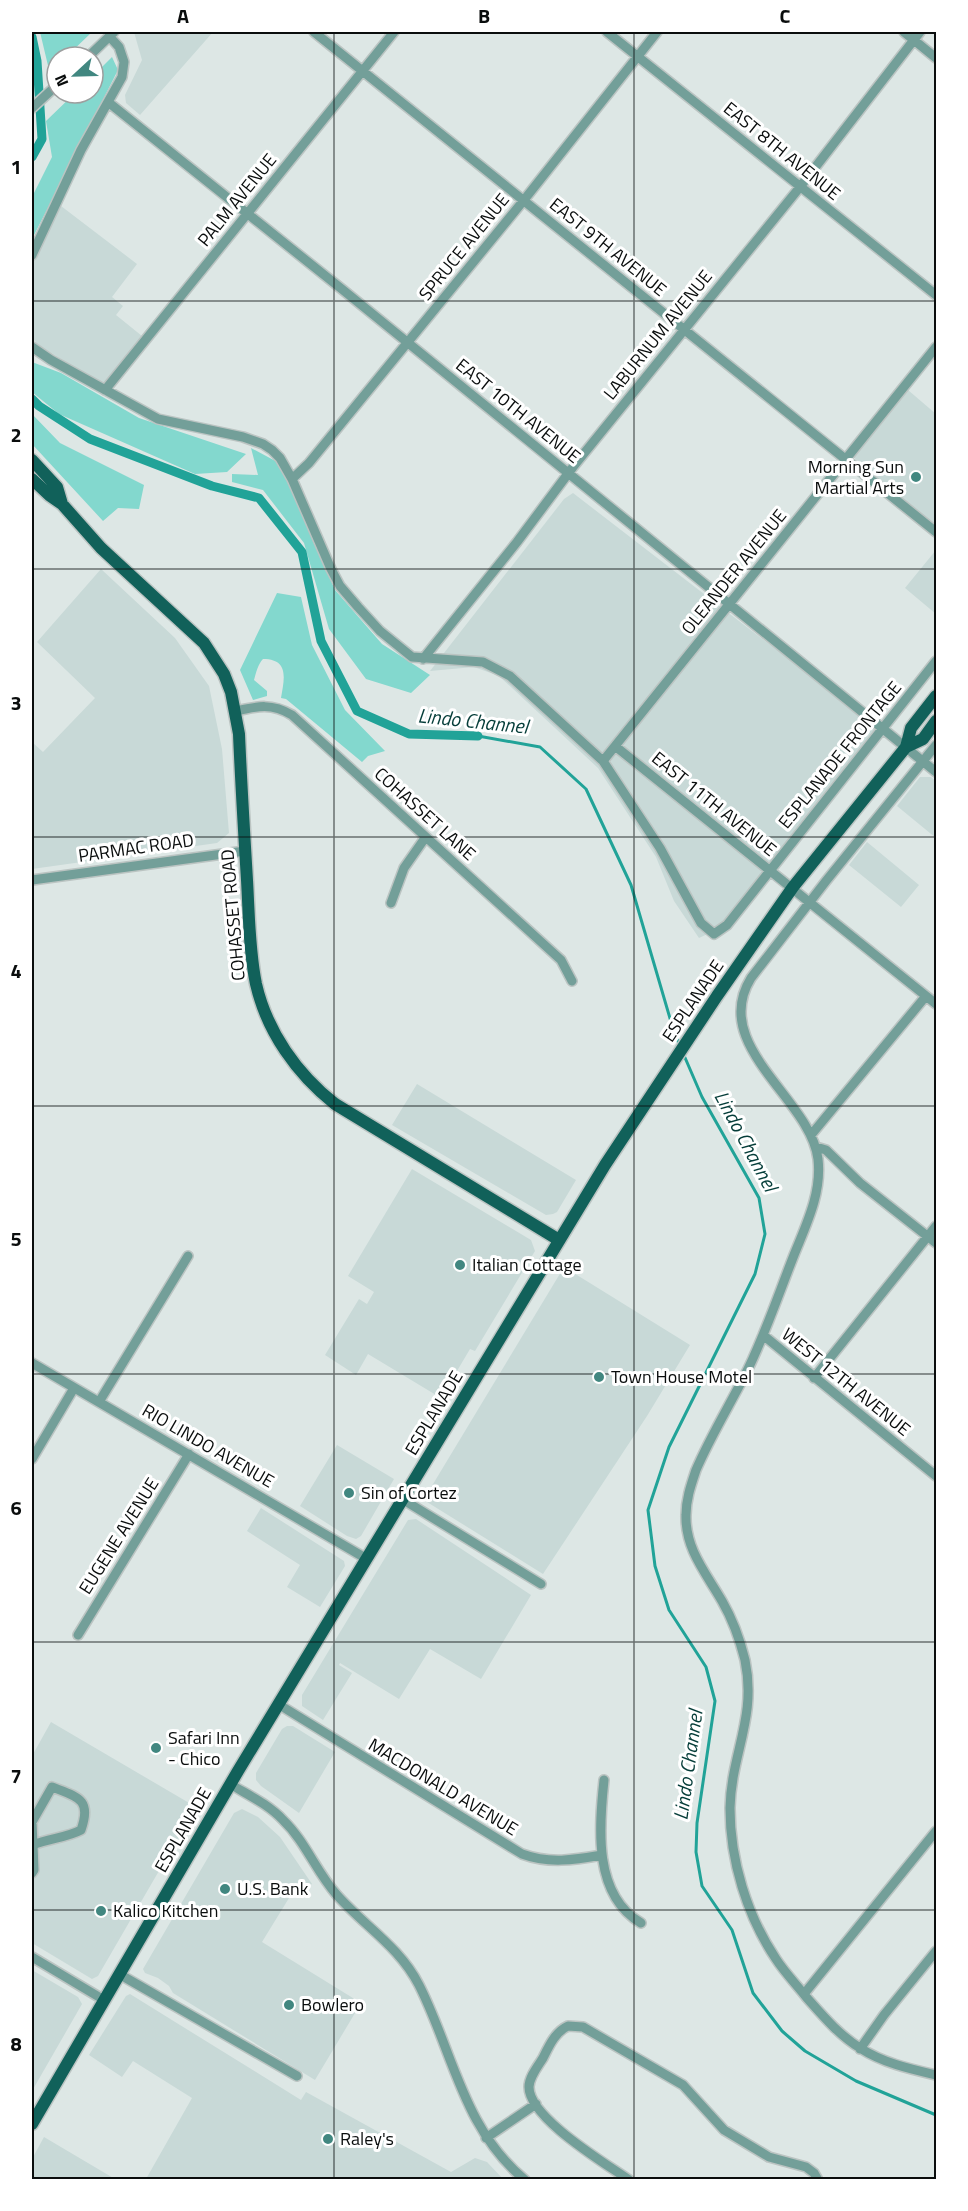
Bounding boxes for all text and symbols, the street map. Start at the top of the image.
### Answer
text: A [177,0,189,31]
text: B [478,0,490,31]
text: C [780,0,791,31]
north arrow [45,45,105,105]
text: N [48,71,74,90]
street label: EAST 8TH AVENUE [718,95,847,206]
street label: PALM AVENUE [191,147,283,252]
text: 1 [10,151,22,182]
street label: SPRUCE AVENUE [412,187,515,306]
street label: EAST 9TH AVENUE [544,191,673,302]
street label: LABURNUM AVENUE [597,264,719,405]
street label: EAST 10TH AVENUE [450,352,587,470]
text: 2 [10,419,22,450]
place label: Morning Sun Martial Arts [808,453,904,501]
marker: Morning Sun Martial Arts [909,470,923,484]
street label: OLEANDER AVENUE [675,503,793,640]
street label: ESPLANADE FRONTAGE [772,675,908,834]
text: 3 [10,687,22,718]
water label: Lindo Channel [416,699,532,742]
street label: EAST 11TH AVENUE [646,745,783,863]
street label: COHASSET LANE [369,761,482,867]
street label: PARMAC ROAD [76,826,195,869]
street label: COHASSET ROAD [213,848,252,982]
street label: ESPLANADE [655,954,730,1047]
text: 4 [10,955,22,986]
water label: Lindo Channel [707,1085,787,1199]
text: 5 [10,1223,22,1254]
place label: Italian Cottage [472,1251,582,1278]
marker: Italian Cottage [453,1258,467,1272]
street label: WEST 12TH AVENUE [776,1321,917,1442]
place label: Town House Motel [611,1363,752,1390]
street label: ESPLANADE [398,1365,469,1460]
marker: Town House Motel [592,1370,606,1384]
street label: RIO LINDO AVENUE [137,1397,279,1494]
street label: EUGENE AVENUE [72,1472,165,1599]
place label: Sin of Cortez [361,1479,457,1506]
marker: Sin of Cortez [342,1486,356,1500]
text: 6 [10,1492,22,1523]
water label: Lindo Channel [664,1705,711,1822]
place label: Safari Inn - Chico [168,1724,240,1772]
street label: MACDONALD AVENUE [363,1731,523,1842]
marker: Safari Inn - Chico [149,1741,163,1755]
text: 7 [10,1760,22,1791]
street label: ESPLANADE [147,1782,218,1877]
place label: U.S. Bank [237,1875,309,1902]
marker: U.S. Bank [218,1882,232,1896]
place label: Kalico Kitchen [113,1897,218,1924]
marker: Kalico Kitchen [94,1904,108,1918]
place label: Bowlero [301,1991,364,2018]
marker: Bowlero [282,1998,296,2012]
text: 8 [10,2028,22,2059]
place label: Raley's [340,2125,394,2152]
marker: Raley's [321,2132,335,2146]

